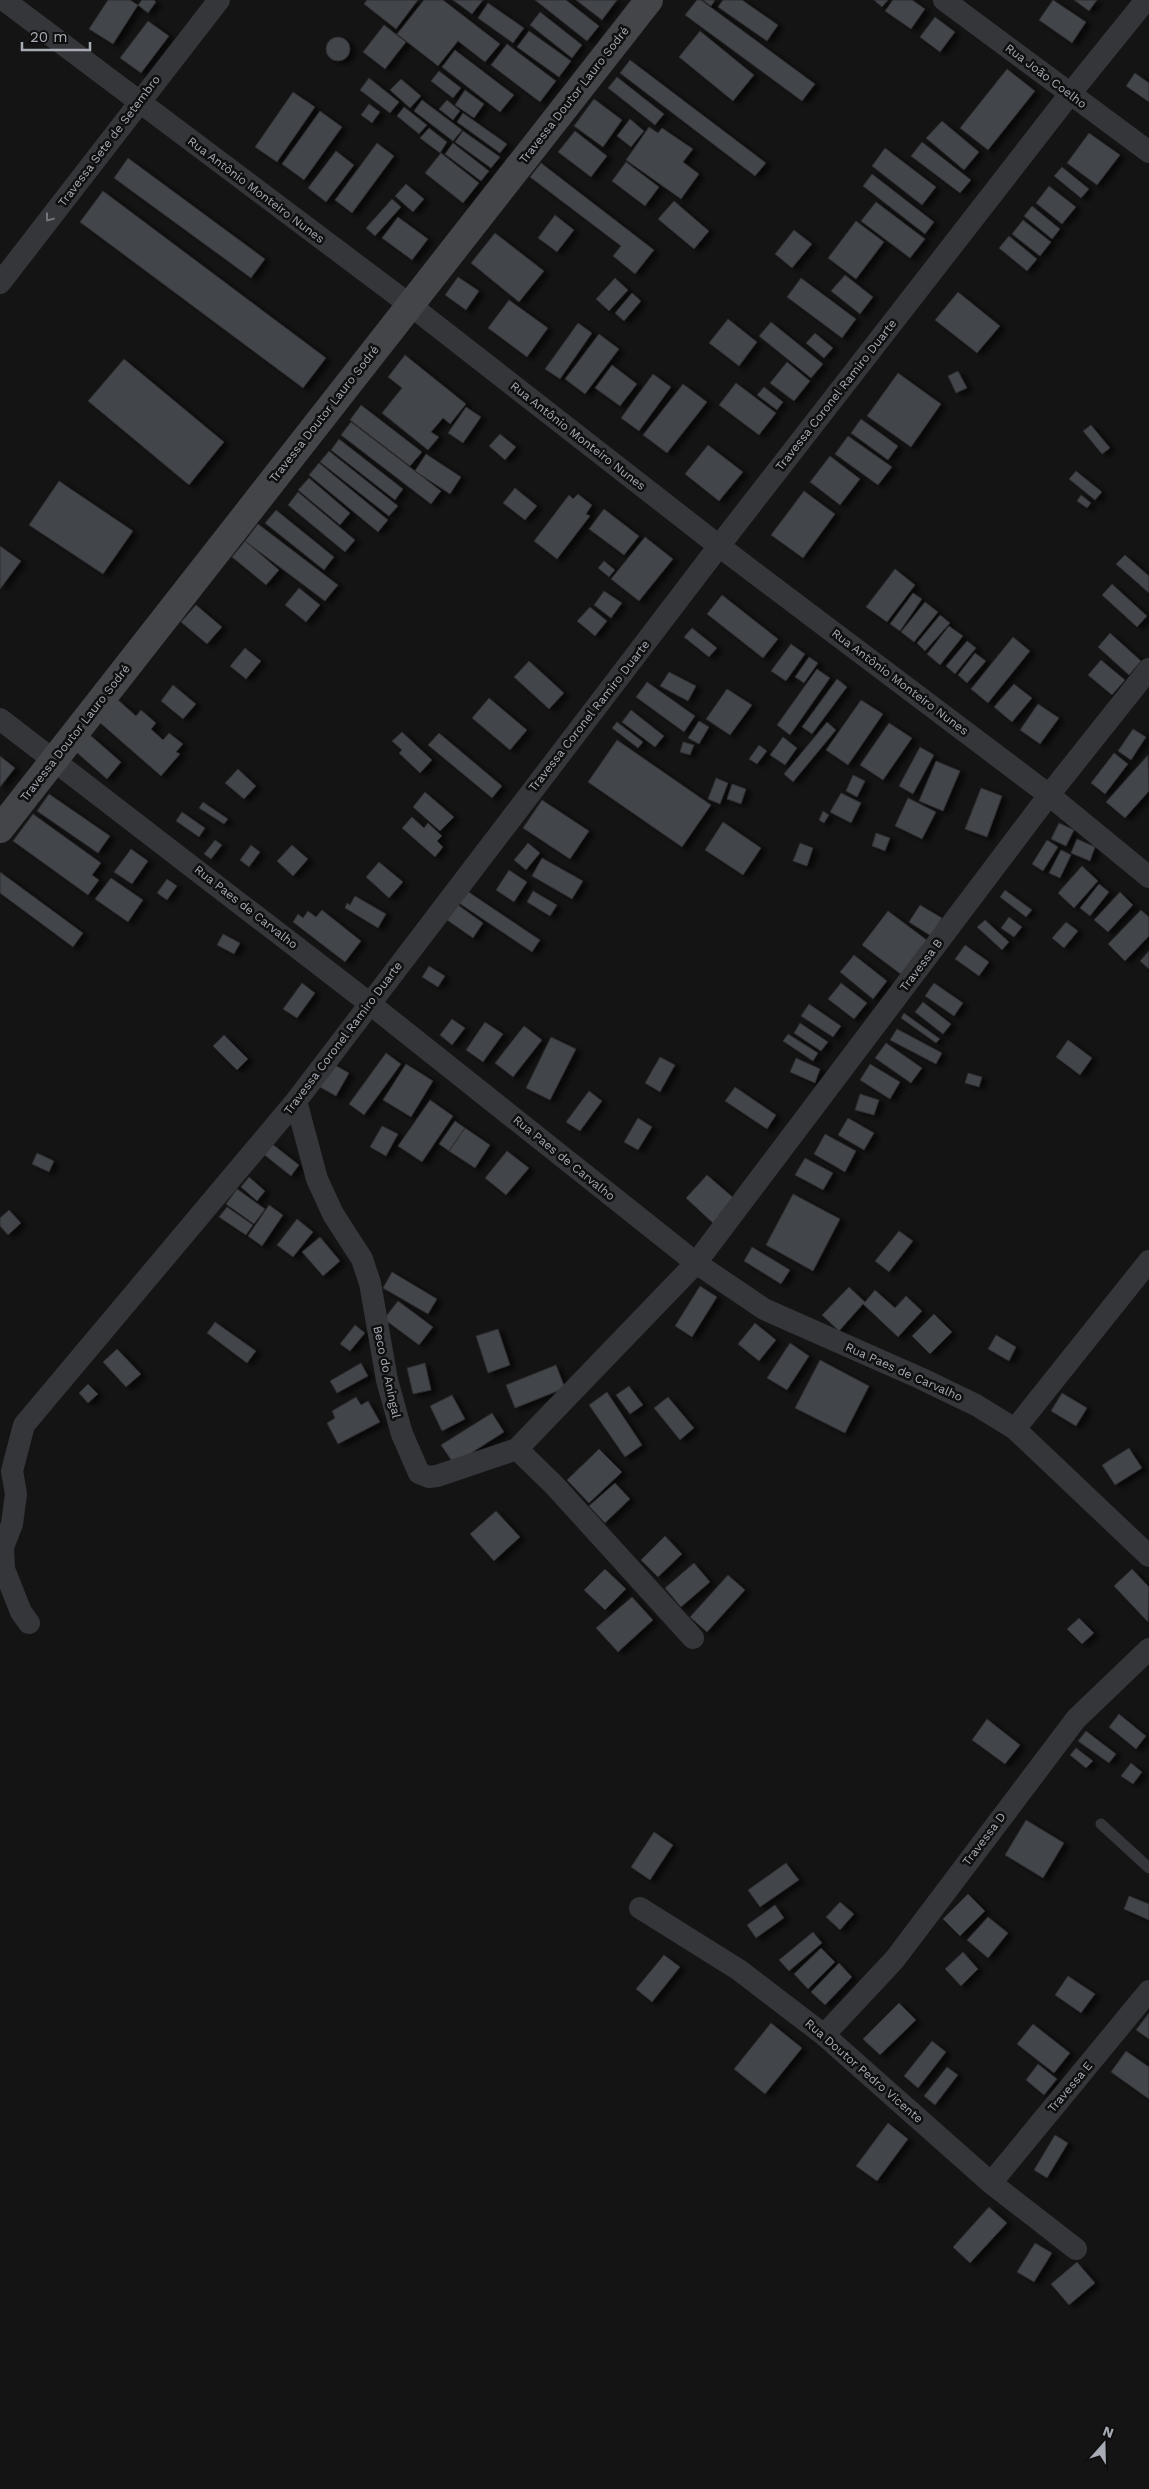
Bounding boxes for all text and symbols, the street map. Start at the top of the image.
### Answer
scale bar [22,20,90,52]
street label: Travessa Doutor Lauro Sodré [516,24,632,166]
text: 20 m [30,28,68,46]
street label: Rua João Coelho [1003,41,1089,111]
street label: Travessa Sete de Setembro [55,73,163,209]
street label: Rua Antônio Monteiro Nunes [185,134,327,246]
one-way arrow [47,212,55,221]
street label: Travessa Coronel Ramiro Duarte [773,317,899,473]
street label: Travessa Doutor Lauro Sodré [266,343,382,485]
street label: Rua Antônio Monteiro Nunes [508,379,648,493]
street label: Rua Antônio Monteiro Nunes [829,626,971,738]
street label: Travessa Coronel Ramiro Duarte [526,638,652,794]
street label: Travessa Doutor Lauro Sodré [17,662,133,804]
street label: Rua Paes de Carvalho [192,862,300,952]
street label: Travessa B [897,936,945,994]
street label: Travessa Coronel Ramiro Duarte [281,959,405,1117]
street label: Rua Paes de Carvalho [510,1113,618,1203]
street label: Beco do Aningal [370,1325,404,1420]
street label: Rua Paes de Carvalho [843,1340,965,1404]
street label: Travessa D [960,1810,1008,1868]
street label: Rua Doutor Pedro Vicente [802,2016,926,2126]
street label: Travessa E [1045,2059,1095,2115]
north arrow [1079,2419,1129,2469]
text: N [1101,2422,1116,2441]

